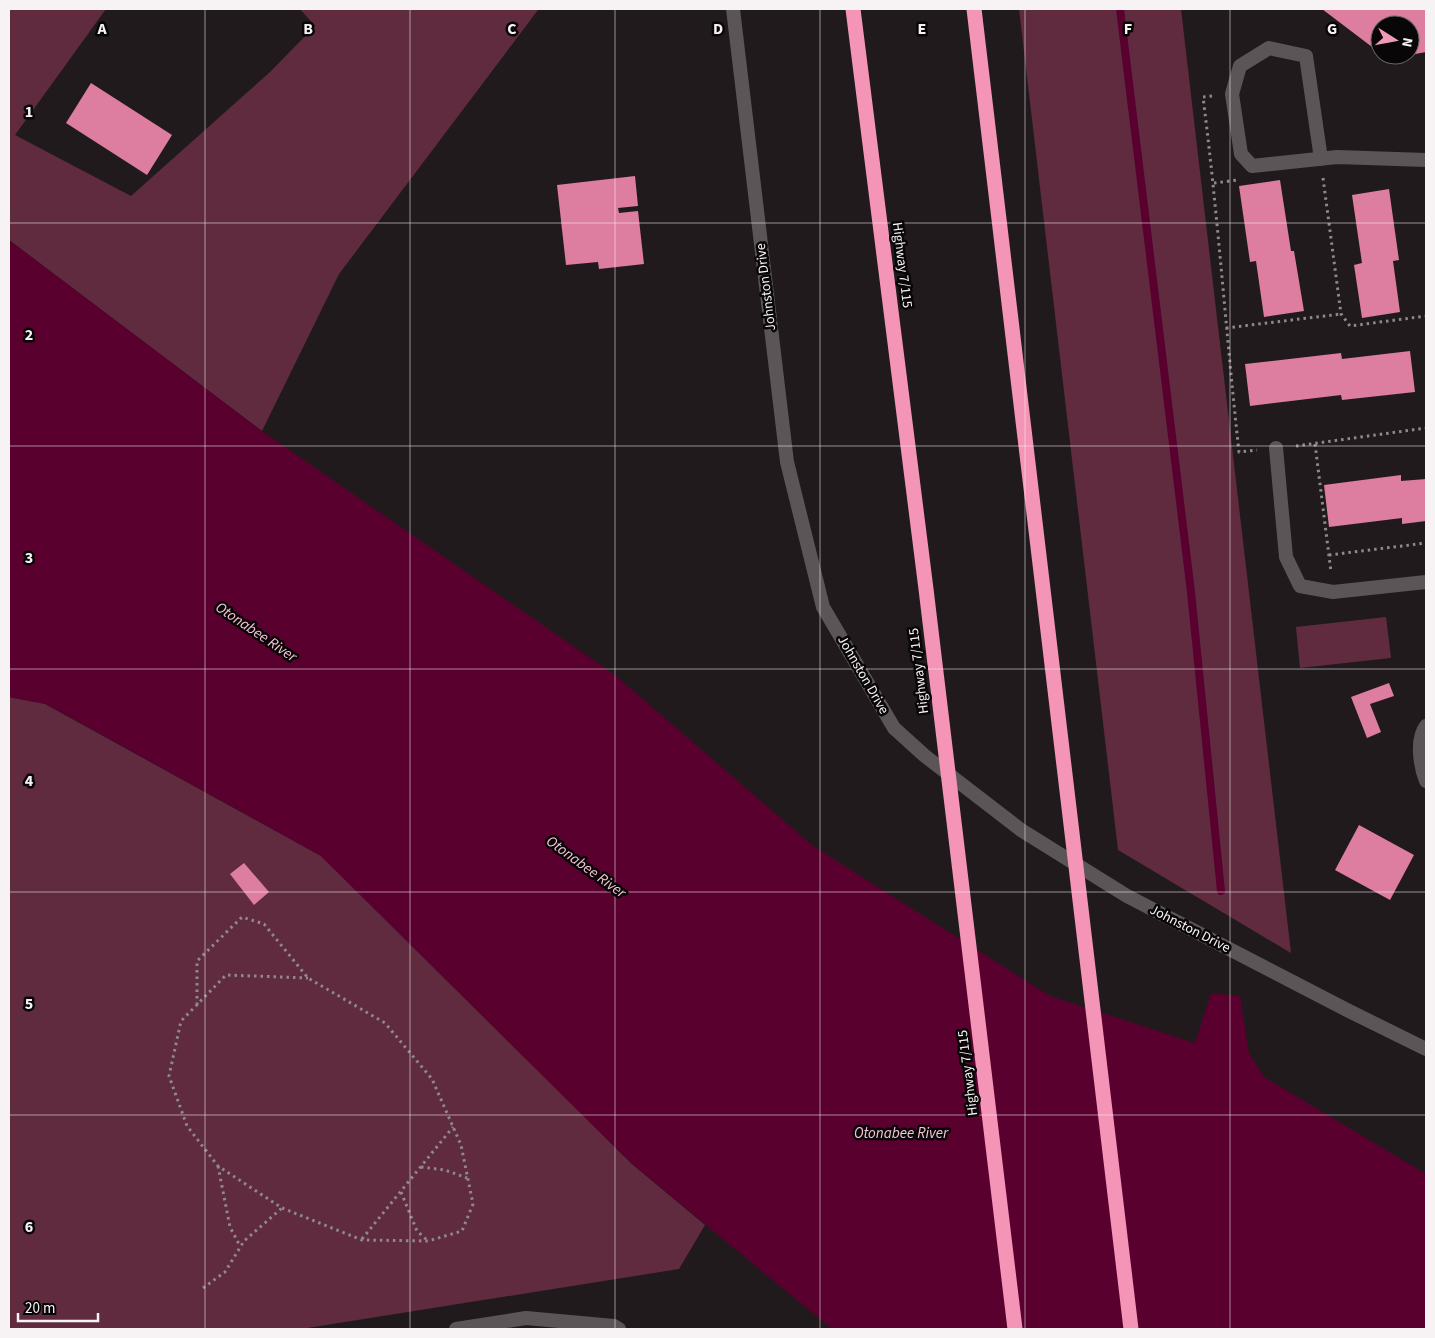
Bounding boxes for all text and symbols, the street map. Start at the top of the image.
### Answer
north arrow [1370,15,1420,65]
text: A [96,18,107,40]
text: B [303,18,313,40]
text: C [507,18,517,40]
text: D [713,18,723,40]
text: E [918,18,926,40]
text: F [1124,18,1132,40]
text: G [1327,18,1337,40]
text: N [1396,36,1417,49]
text: 1 [25,101,33,123]
street label: Highway 7/115 [887,221,917,309]
street label: Johnston Drive [751,242,781,332]
text: 2 [25,324,33,346]
text: 3 [25,547,33,569]
water label: Otonabee River [211,597,302,668]
street label: Highway 7/115 [904,627,934,715]
street label: Johnston Drive [832,632,894,718]
text: 4 [25,770,34,792]
water label: Otonabee River [542,831,631,904]
street label: Johnston Drive [1146,900,1234,958]
text: 5 [25,993,33,1015]
street label: Highway 7/115 [953,1029,983,1117]
water label: Otonabee River [854,1123,949,1144]
text: 6 [25,1216,33,1238]
scale bar [18,1290,98,1322]
text: 20 m [25,1298,55,1319]

